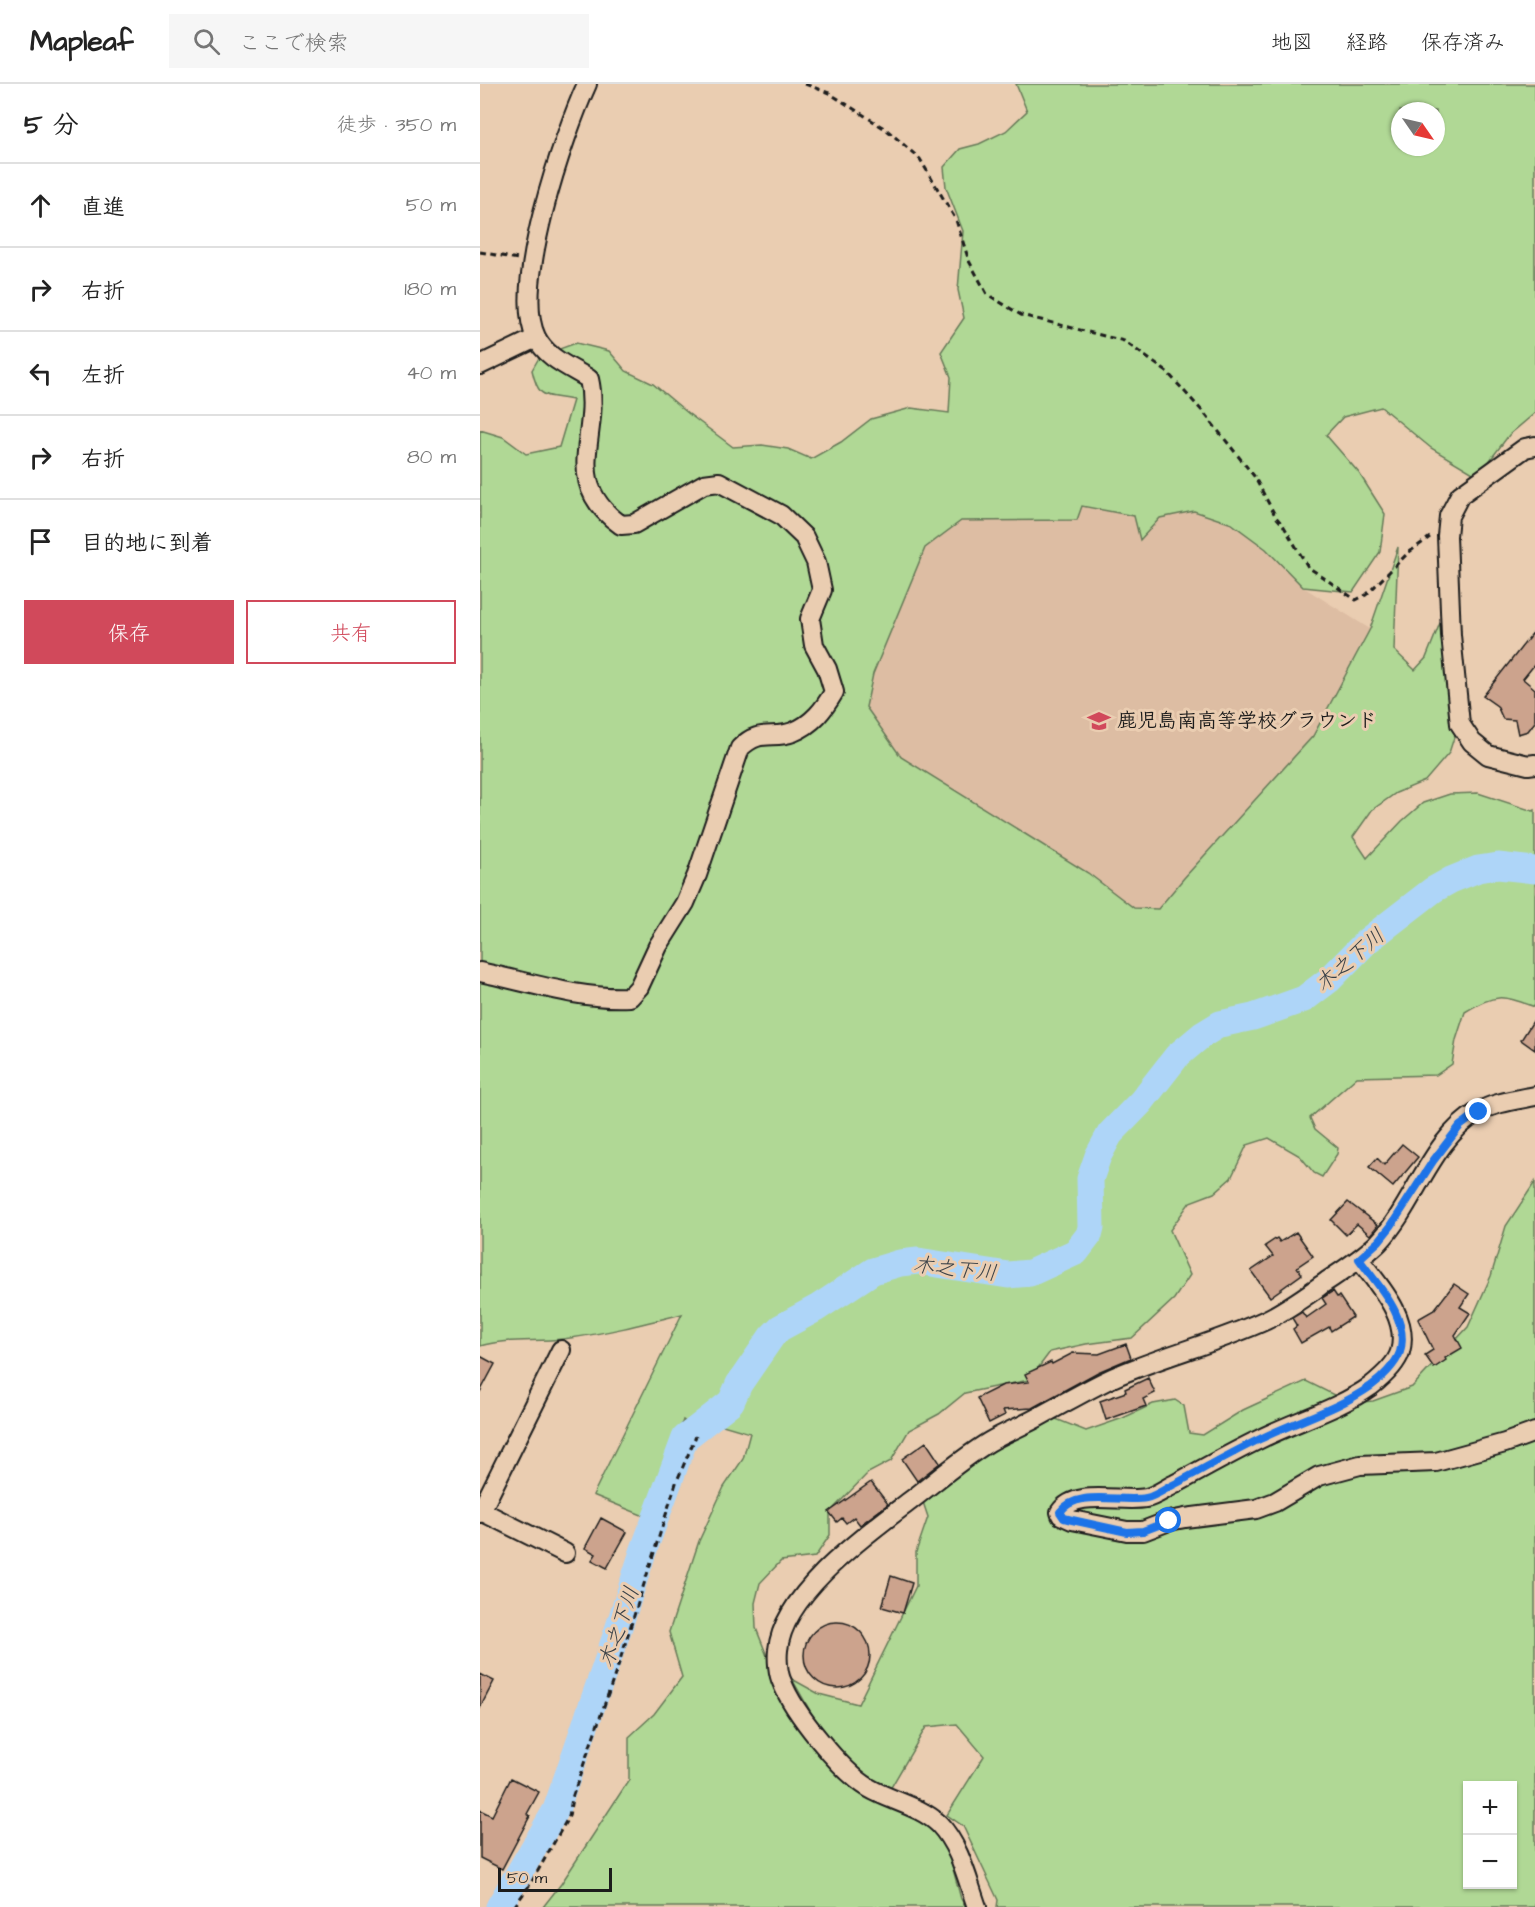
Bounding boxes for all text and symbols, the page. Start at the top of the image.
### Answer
search box [169,14,589,68]
text: Mapleaf [30,22,133,61]
icon: search [190,25,223,58]
text: ここで検索 [238,28,348,59]
text: 地図 [1271,28,1313,57]
text: 経路 [1346,28,1388,57]
text: 保存済み [1421,28,1505,57]
north arrow [1391,102,1445,156]
text: 5 分 [24,107,79,143]
text: 徒歩 · 350 m [337,111,456,139]
icon: ahead [24,189,57,222]
text: 50 m [406,191,456,219]
text: 直進 [81,192,125,223]
icon: right [24,273,57,306]
text: 180 m [404,275,456,303]
text: 右折 [81,276,125,307]
icon: left [24,357,57,390]
text: 40 m [406,359,456,387]
text: 左折 [81,360,125,391]
icon: right [24,441,57,474]
text: 80 m [407,443,456,471]
text: 右折 [81,444,125,475]
icon: arrive [24,525,57,558]
text: 目的地に到着 [81,528,213,559]
button: 保存 [24,600,234,664]
button: 共有 [246,600,456,664]
place label: 鹿児島南高等学校グラウンド [1117,707,1377,735]
school or university icon: 鹿児島南高等学校グラウンド [1086,708,1112,734]
water label: 木之下川 [1309,922,1391,998]
route end [1465,1098,1491,1124]
water label: 木之下川 [912,1250,998,1288]
route start [1155,1507,1181,1533]
water label: 木之下川 [592,1583,646,1671]
map controls [1463,1781,1517,1889]
button: + [1463,1781,1517,1835]
button: − [1463,1835,1517,1889]
scale bar [498,1865,612,1892]
text: 50 m [507,1867,547,1889]

